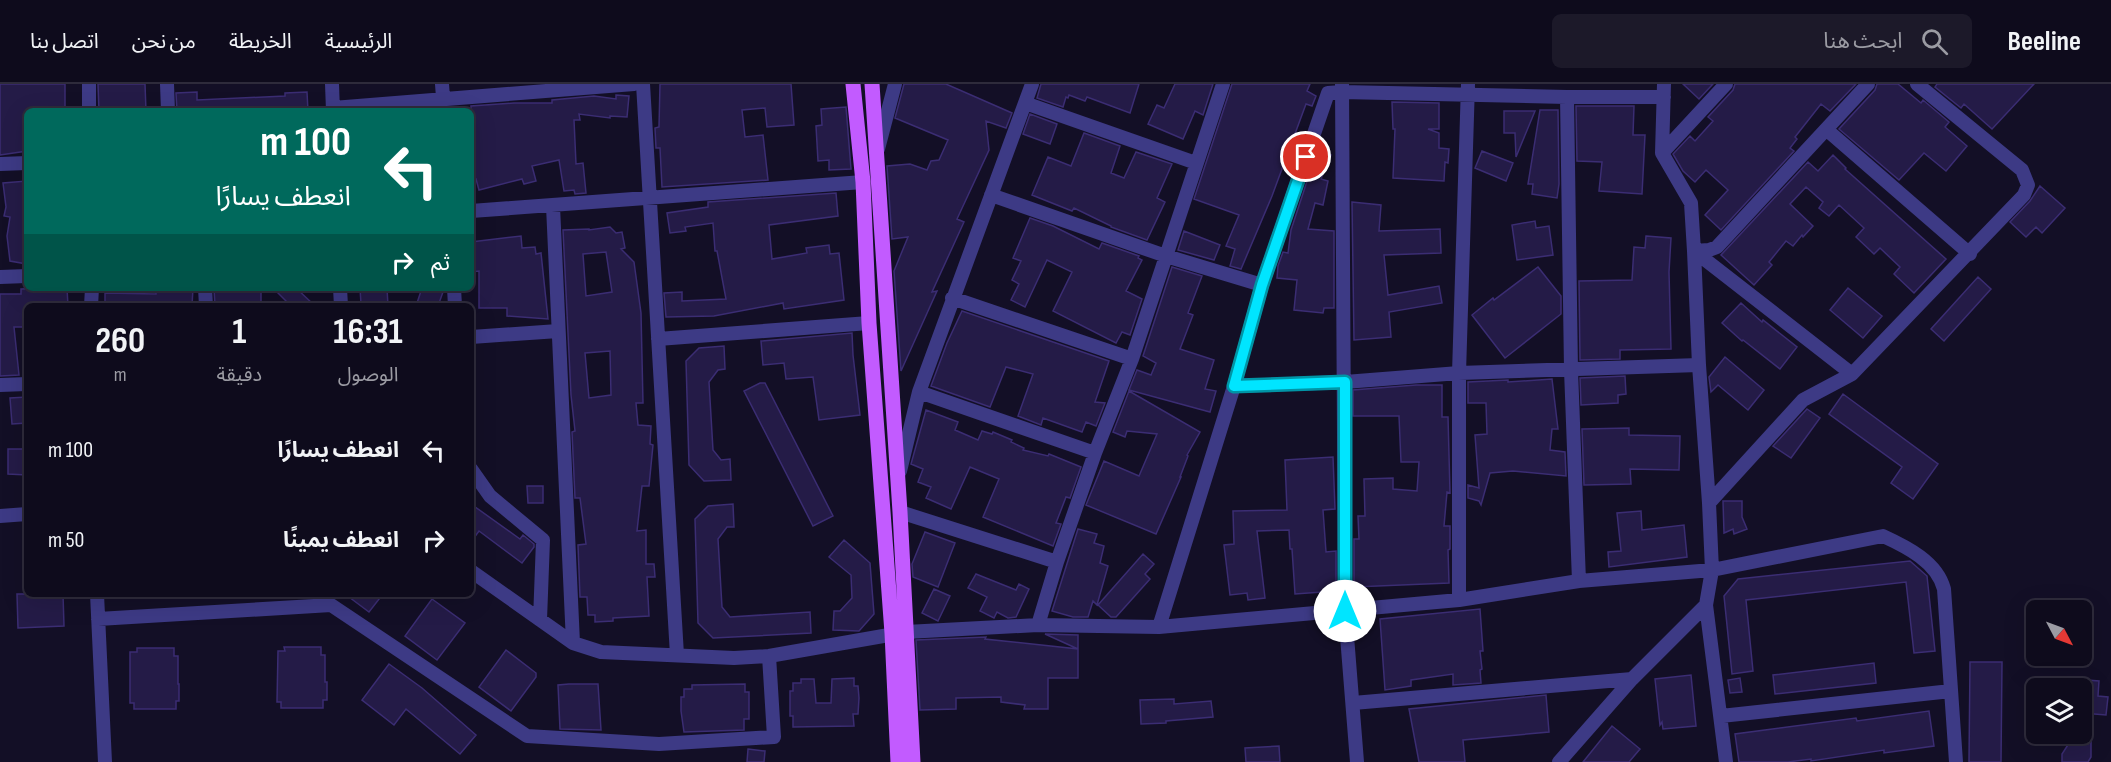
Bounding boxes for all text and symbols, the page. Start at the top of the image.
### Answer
search box [1552,14,1972,68]
icon: search [1918,25,1951,58]
text: Beeline [2008,25,2081,58]
text: ابحث هنا [1823,28,1903,55]
text: اتصل بنا [30,29,99,54]
text: من نحن [132,29,196,54]
text: الخريطة [229,29,292,54]
text: الرئيسية [325,29,392,54]
text: 100 m [260,117,351,168]
pin [1280,131,1331,182]
icon: left [372,132,450,210]
icon: arrive [1289,140,1322,173]
text: انعطف يسارًا [216,181,351,213]
icon: right [386,246,419,279]
text: ثم [431,250,450,277]
text: 1 [232,311,246,354]
text: 16:31 [333,311,403,354]
text: 260 [95,320,145,363]
text: m [114,363,127,387]
text: دقيقة [217,363,262,387]
text: الوصول [338,363,398,387]
icon: left [417,434,450,467]
text: 100 m [48,437,93,464]
text: انعطف يسارًا [277,437,399,464]
icon: right [417,524,450,557]
text: 50 m [48,527,84,554]
text: انعطف يمينًا [283,527,399,554]
position arrow [1313,579,1377,643]
north arrow [2026,600,2092,666]
map controls [2026,600,2092,744]
button: layers [2026,678,2092,744]

